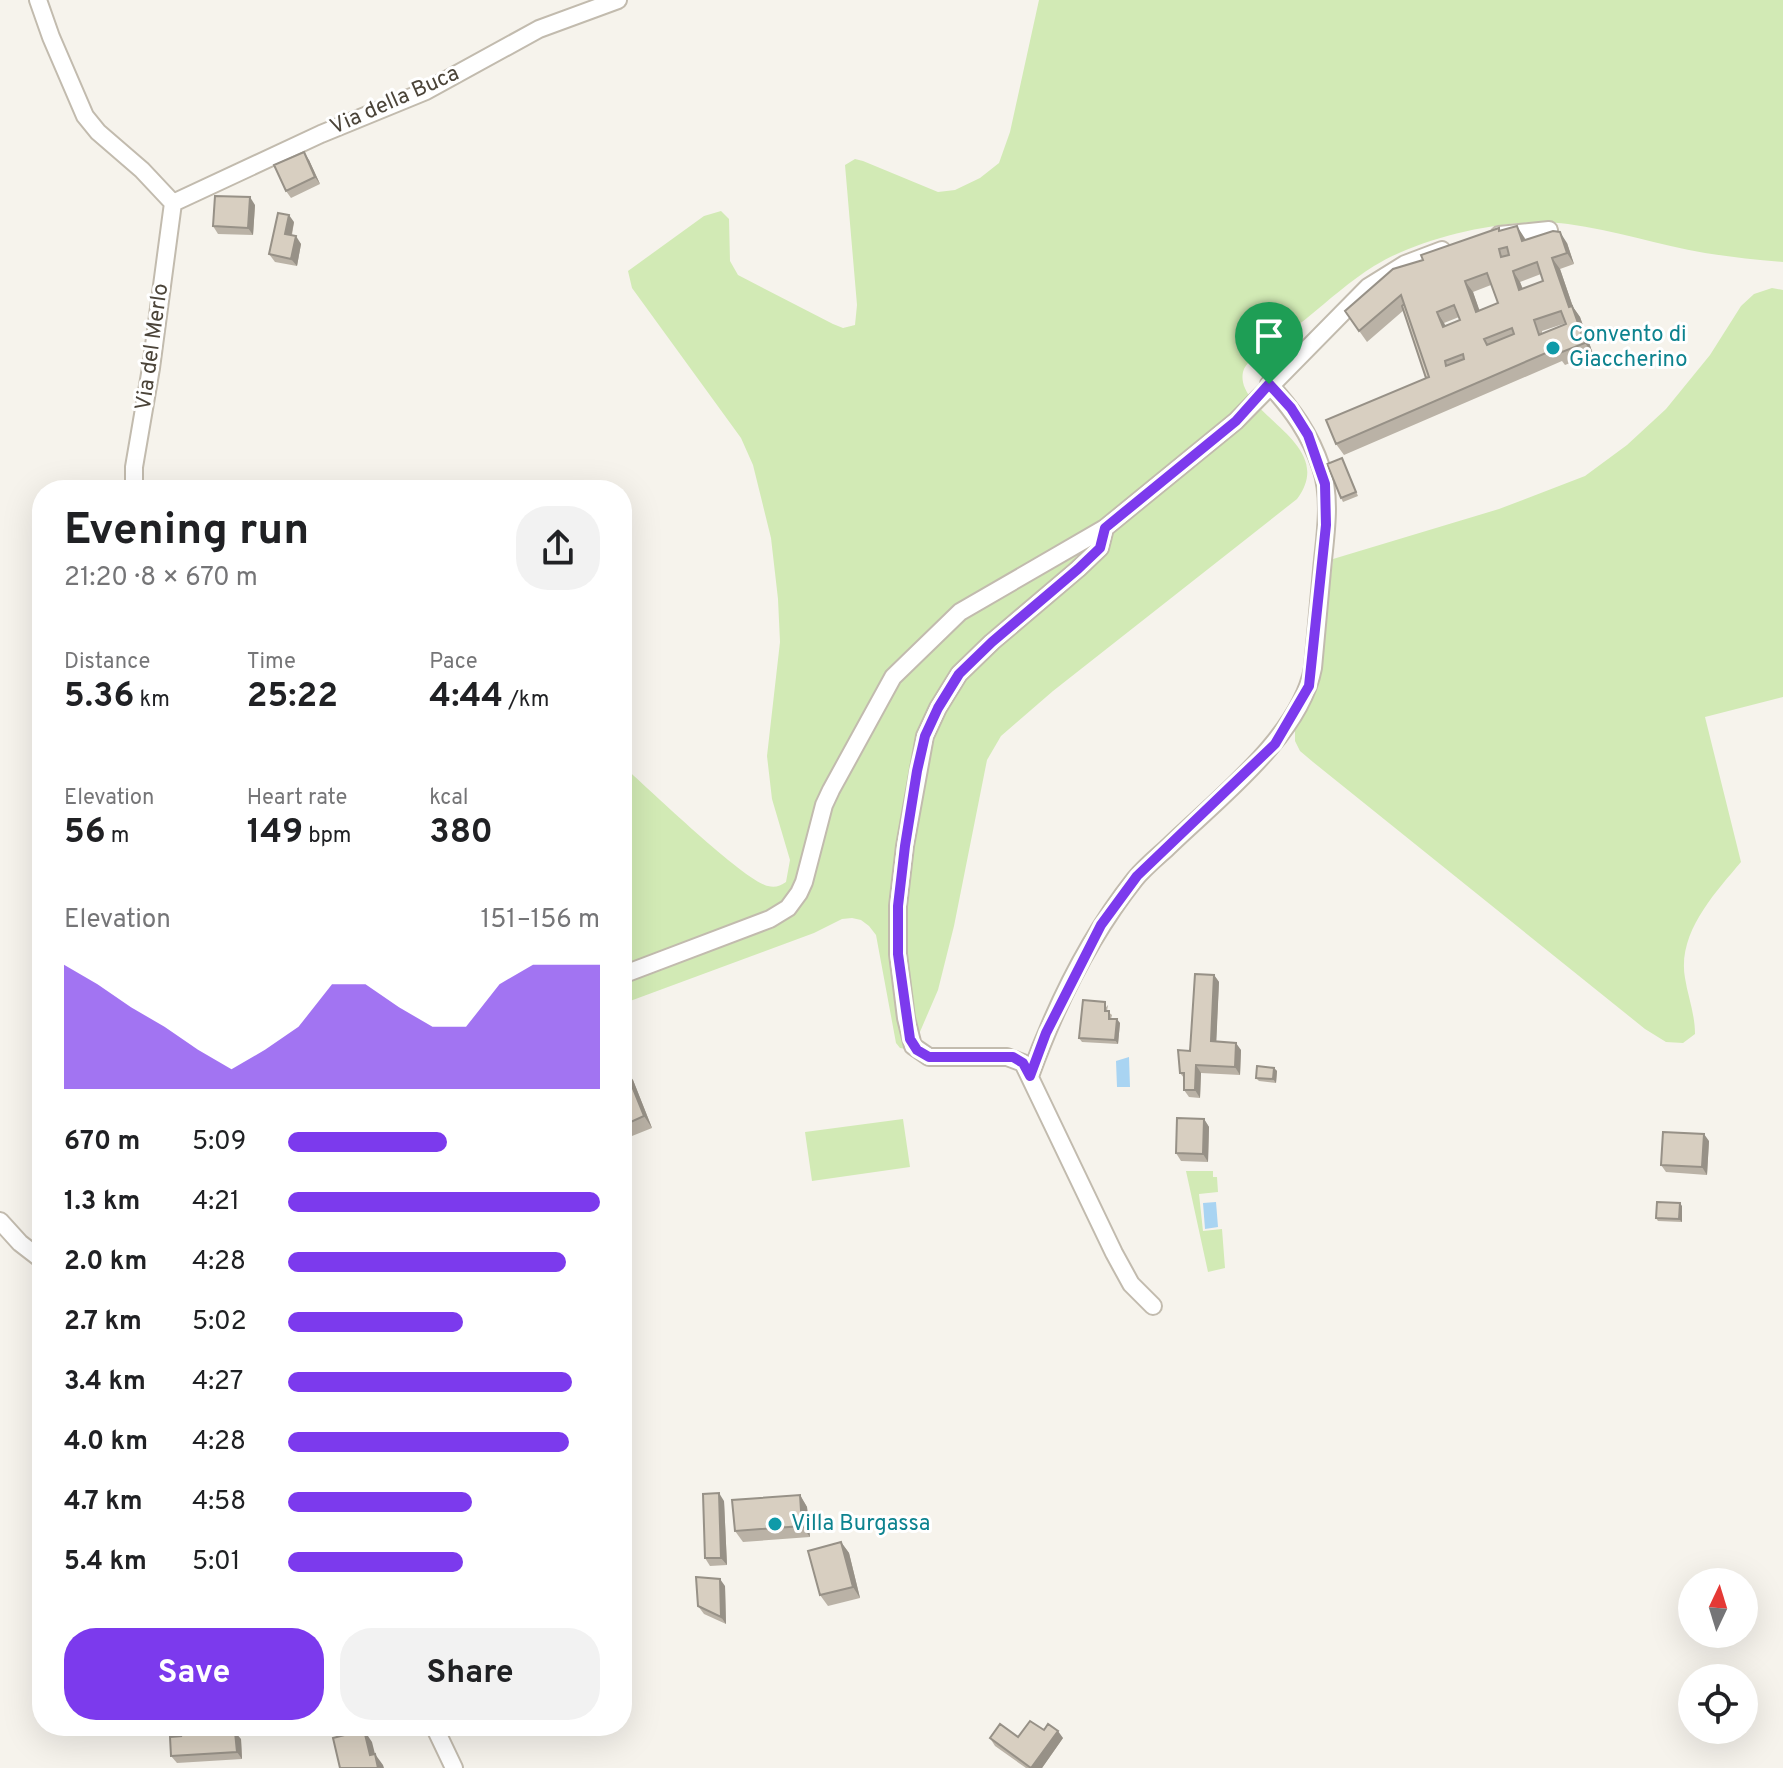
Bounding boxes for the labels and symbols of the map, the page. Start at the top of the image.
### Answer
street label: Via della Buca [326,61,464,141]
street label: Via del Merlo [131,282,175,412]
pin [1235,302,1303,384]
place label: Convento di Giaccherino [1569,322,1688,374]
marker: Convento di Giaccherino [1544,339,1562,357]
place label: Villa Burgassa [791,1511,930,1538]
marker: Villa Burgassa [766,1515,784,1533]
north arrow [1678,1568,1758,1648]

